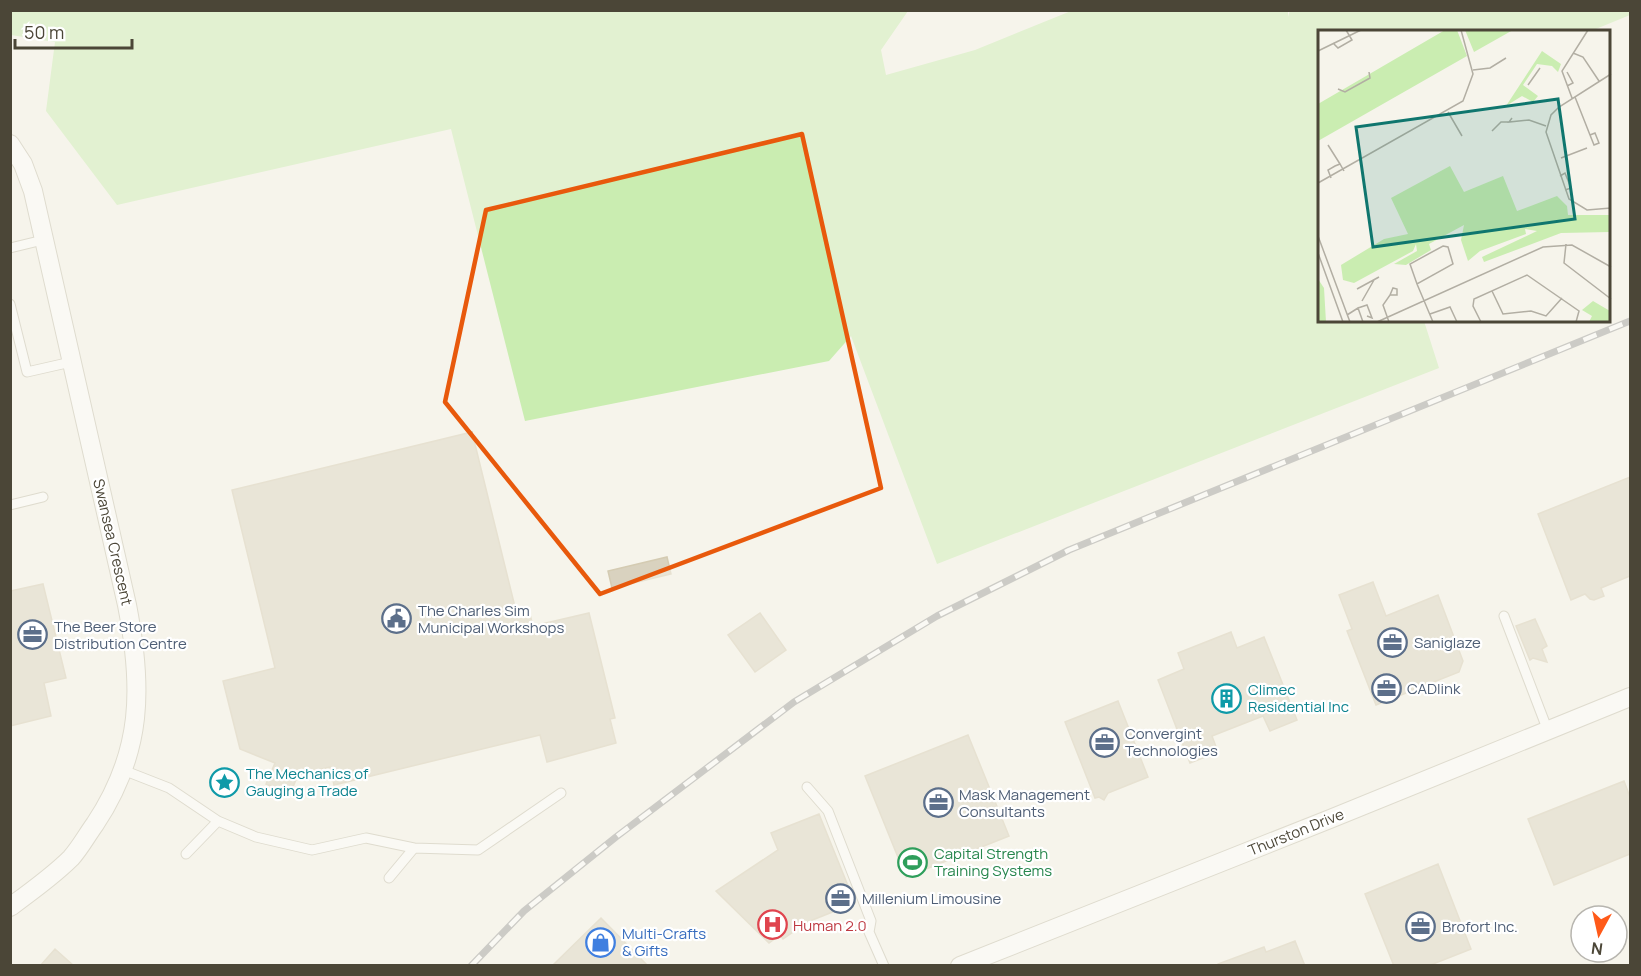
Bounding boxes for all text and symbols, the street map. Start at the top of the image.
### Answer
scale bar [15,12,132,50]
text: 50 m [24,20,64,44]
inset map [1318,30,1611,322]
street label: Swansea Crescent [88,477,138,607]
place label: The Charles Sim Municipal Workshops [418,600,564,638]
public building icon: The Charles Sim Municipal Workshops [381,603,413,635]
place label: The Beer Store Distribution Centre [54,616,187,654]
office icon: The Beer Store Distribution Centre [17,619,49,651]
office icon: Saniglaze [1377,626,1409,658]
place label: Saniglaze [1414,632,1481,653]
office icon: CADlink [1370,672,1402,704]
place label: CADlink [1407,678,1461,699]
place label: Climec Residential Inc [1248,679,1349,717]
building icon: Climec Residential Inc [1211,682,1243,714]
place label: Convergint Technologies [1125,723,1218,761]
office icon: Convergint Technologies [1088,726,1120,758]
place label: The Mechanics of Gauging a Trade [246,763,369,801]
place icon: The Mechanics of Gauging a Trade [209,766,241,798]
place label: Mask Management Consultants [959,784,1090,822]
office icon: Mask Management Consultants [922,787,954,819]
street label: Thurston Drive [1245,803,1347,861]
place label: Capital Strength Training Systems [934,843,1052,881]
sports icon: Capital Strength Training Systems [897,846,929,878]
office icon: Millenium Limousine [825,882,857,914]
place label: Millenium Limousine [862,888,1002,909]
north arrow [1569,904,1629,964]
hospital icon: Human 2.0 [756,909,788,941]
office icon: Brofort Inc. [1405,910,1437,942]
place label: Human 2.0 [793,915,867,936]
place label: Brofort Inc. [1442,916,1518,937]
place label: Multi-Crafts & Gifts [622,923,706,961]
shop icon: Multi-Crafts & Gifts [585,926,617,958]
text: N [1590,937,1604,961]

